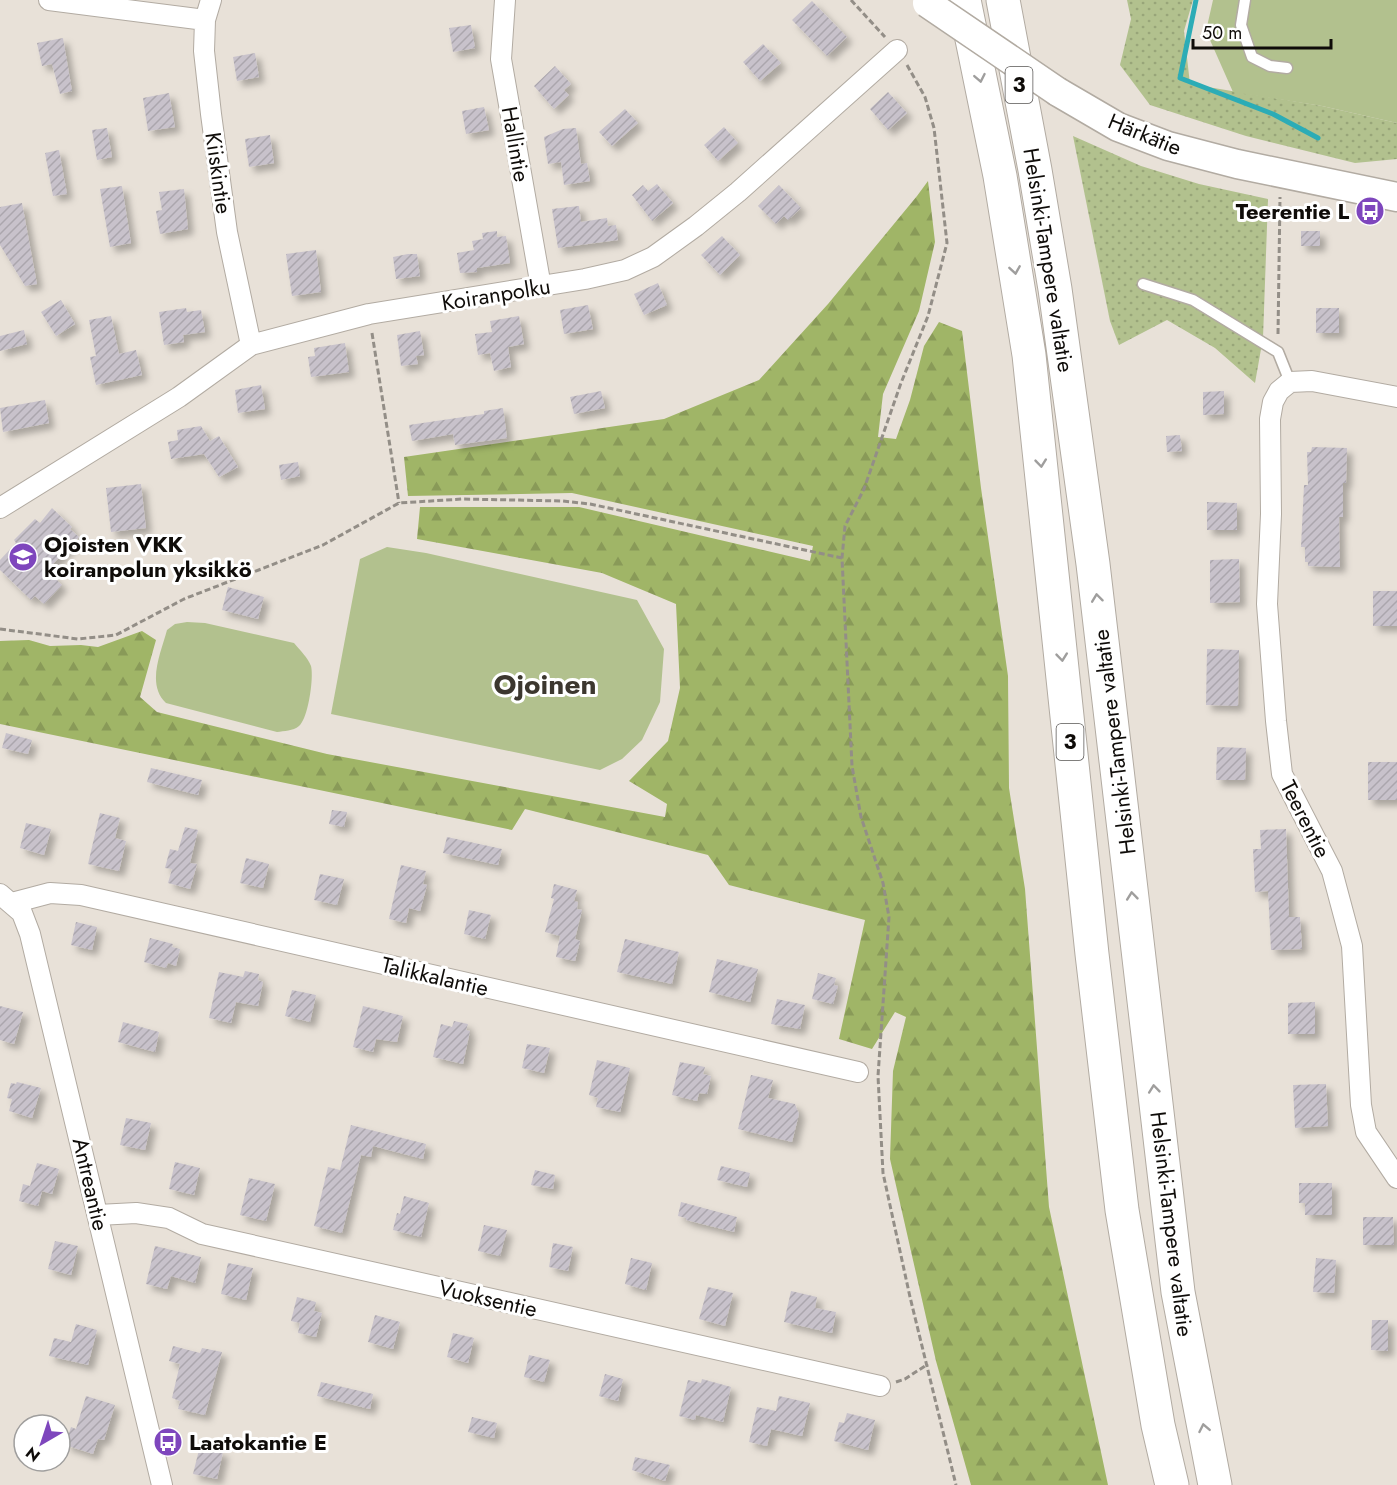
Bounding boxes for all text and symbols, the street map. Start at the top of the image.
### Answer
scale bar [1193,12,1331,50]
text: 50 m [1202,20,1242,46]
road number: 3 [1006,67,1032,103]
one-way arrow [973,73,986,83]
street label: Hallintie [494,104,538,184]
street label: Härkätie [1103,105,1187,163]
street label: Kiiskintie [197,130,241,216]
street label: Helsinki-Tampere valtatie [1015,146,1083,374]
place label: Teerentie L [1236,195,1349,227]
bus stop icon: Teerentie L [1354,195,1386,227]
one-way arrow [1008,264,1021,274]
street label: Koiranpolku [439,270,553,318]
one-way arrow [1034,458,1046,468]
place label: Ojoisten VKK koiranpolun yksikkö [44,528,252,585]
school or university icon: Ojoisten VKK koiranpolun yksikkö [7,541,39,573]
one-way arrow [1091,593,1104,602]
street label: Helsinki-Tampere valtatie [1084,628,1144,856]
one-way arrow [1055,652,1067,661]
district label: Ojoinen [493,664,597,705]
road number: 3 [1056,724,1084,760]
street label: Teerentie [1273,775,1339,863]
one-way arrow [1127,891,1139,900]
street label: Talikkalantie [378,948,492,1004]
one-way arrow [1149,1085,1161,1094]
street label: Helsinki-Tampere valtatie [1142,1110,1202,1338]
street label: Antreantie [65,1134,117,1234]
street label: Vuoksentie [436,1271,540,1325]
north arrow [12,1413,72,1473]
one-way arrow [1198,1423,1211,1433]
bus stop icon: Laatokantie E [152,1426,184,1458]
place label: Laatokantie E [189,1426,327,1458]
text: N [21,1441,45,1467]

